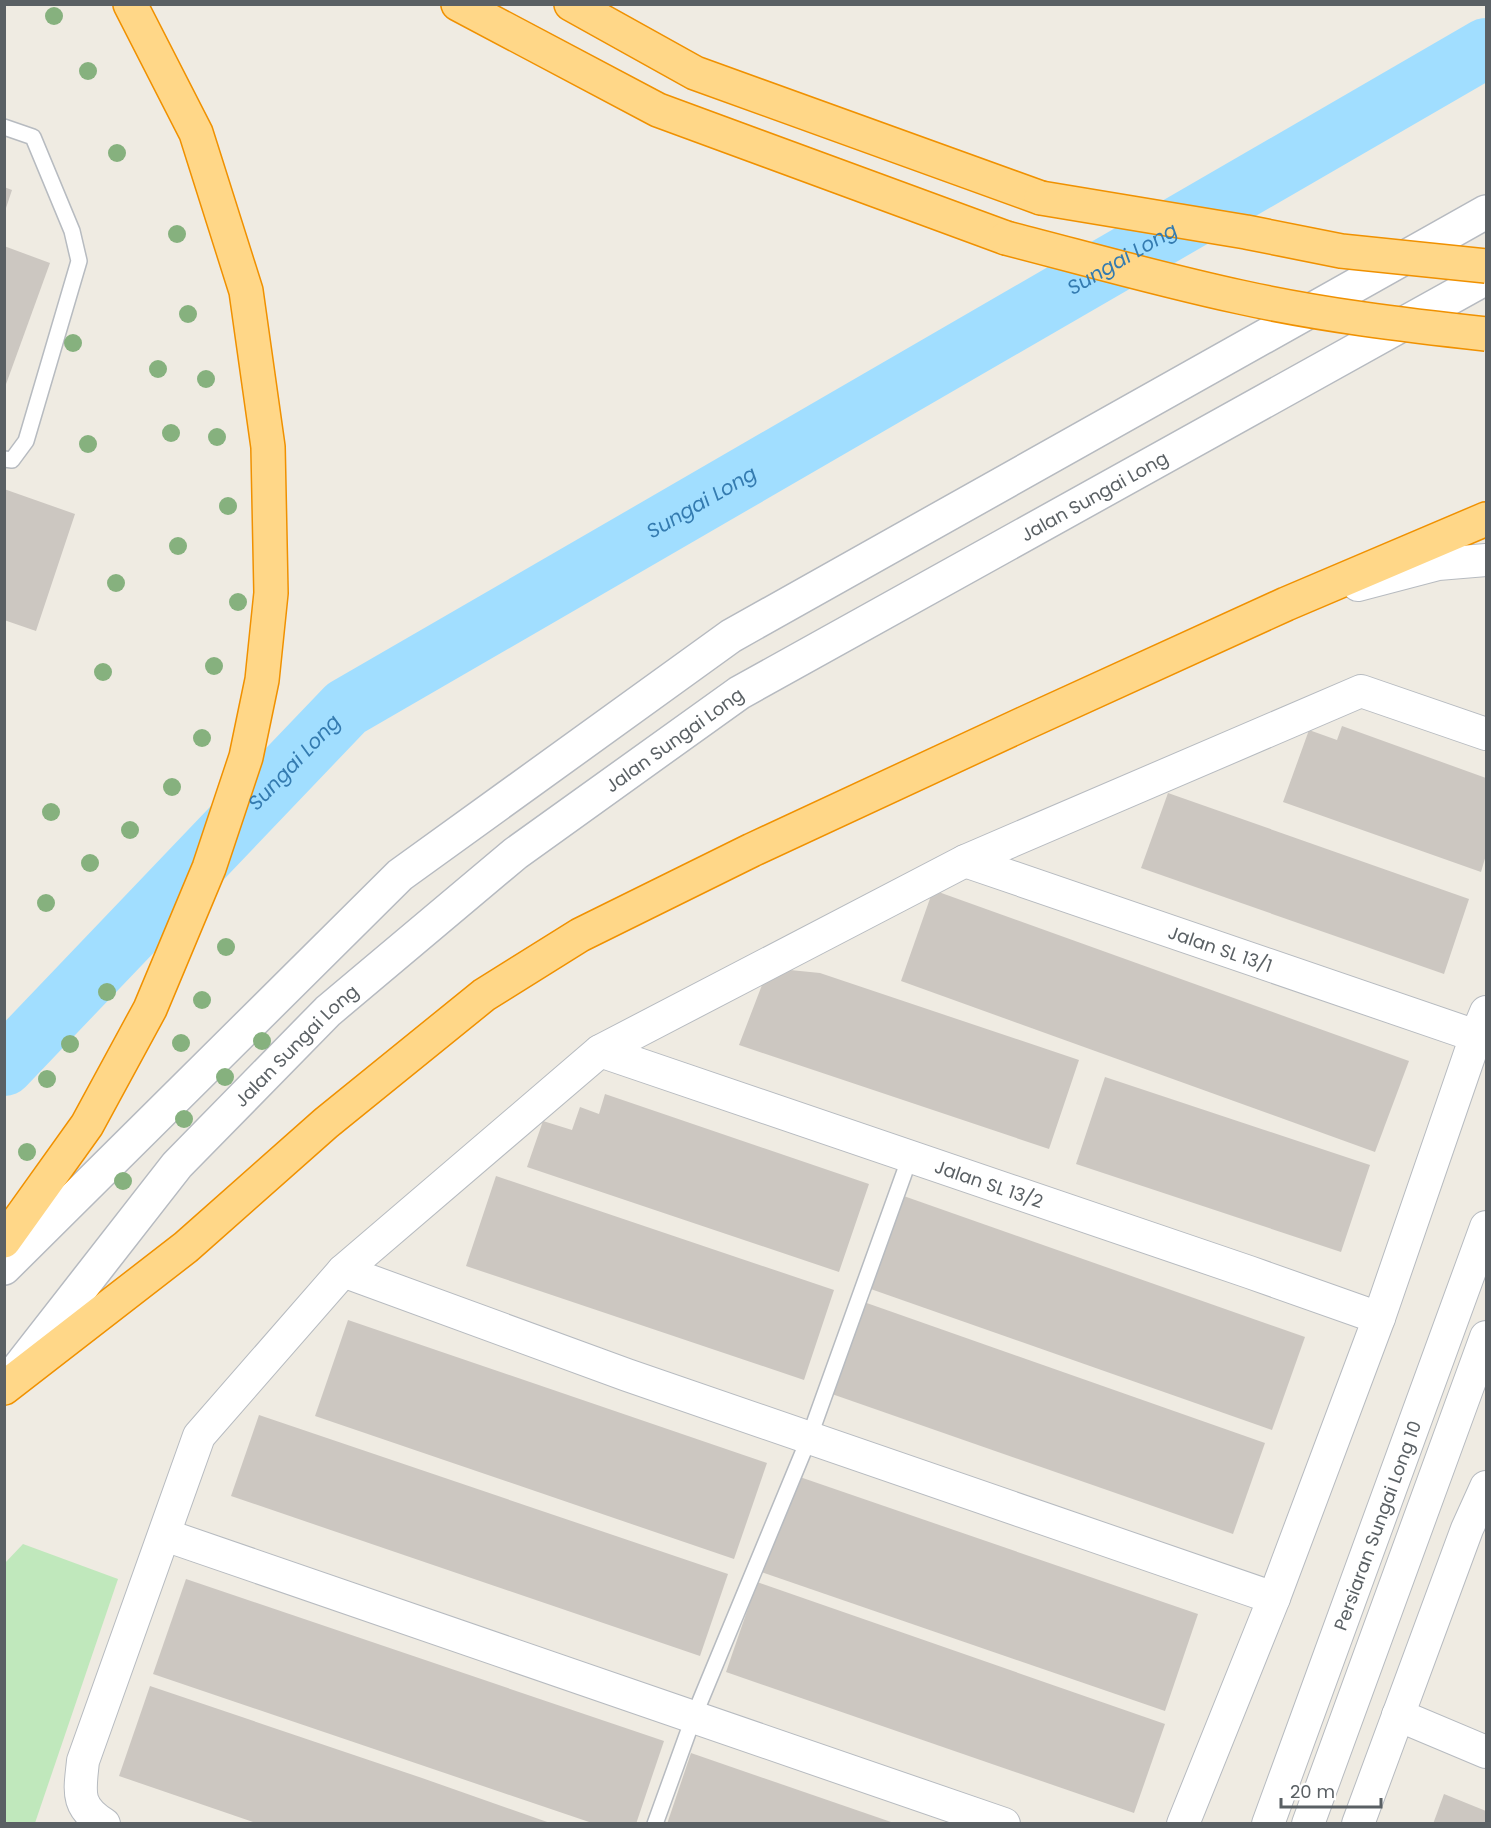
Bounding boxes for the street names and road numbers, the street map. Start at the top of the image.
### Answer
street label: Jalan Sungai Long [1016,445,1172,547]
street label: Jalan Sungai Long [600,681,748,798]
street label: Jalan SL 13/1 [1165,919,1276,978]
street label: Jalan Sungai Long [229,978,363,1112]
street label: Jalan SL 13/2 [931,1153,1047,1214]
street label: Persiaran Sungai Long 10 [1327,1417,1427,1634]

